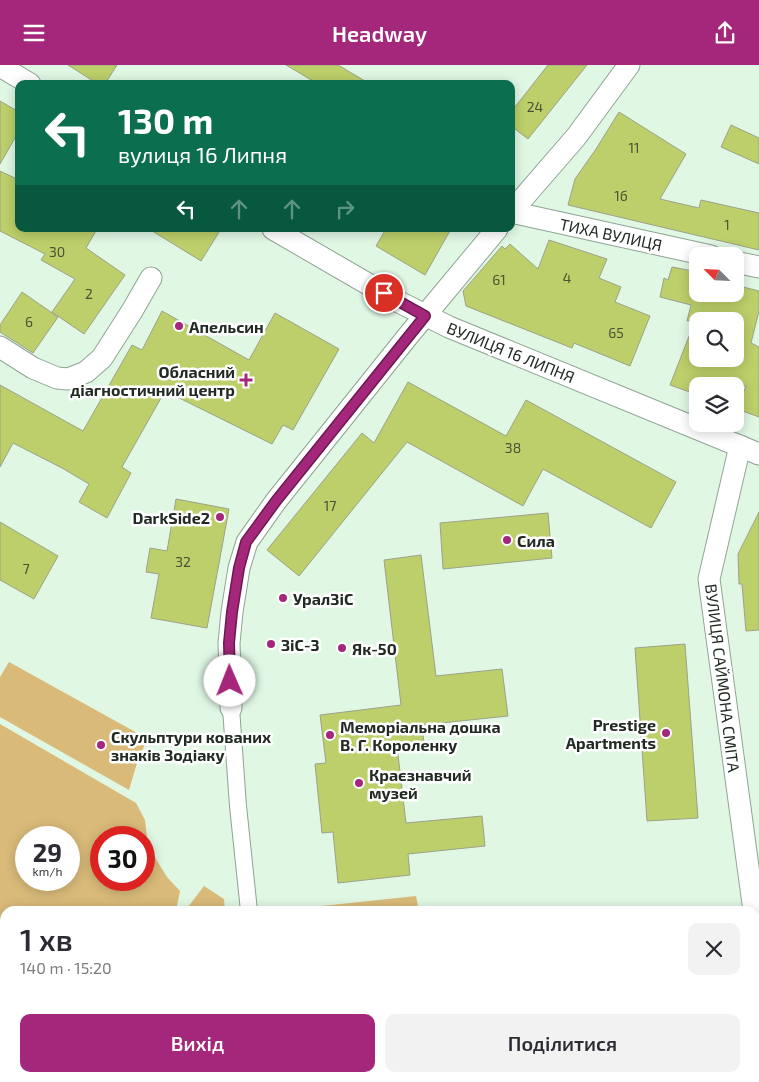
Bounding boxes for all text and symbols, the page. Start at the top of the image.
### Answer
icon: menu [20,19,48,47]
icon: share [711,19,739,47]
text: Headway [332,20,427,46]
house number: 24 [527,98,543,115]
text: 130 m [118,99,213,141]
icon: left [35,100,100,165]
house number: 11 [628,139,640,156]
text: вулиця 16 Липня [118,141,287,167]
house number: 1б [614,187,628,204]
icon: left [172,195,200,223]
icon: ahead [225,195,253,223]
icon: ahead [278,195,306,223]
icon: right [331,195,359,223]
street label: ТИХА ВУЛИЦЯ [558,214,664,254]
house number: 1 [724,216,730,233]
house number: 30 [49,243,65,260]
north arrow [689,247,744,303]
map controls [689,247,744,432]
house number: 4 [563,269,571,286]
house number: 61 [492,271,506,288]
pin [363,272,405,314]
icon: arrive [370,279,398,307]
house number: 2 [85,285,93,302]
button: search [689,312,744,367]
house number: 6 [25,313,33,330]
place label: Апельсин [189,317,264,336]
street label: ВУЛИЦЯ 16 ЛИПНЯ [444,318,578,386]
marker: Апельсин [173,320,185,332]
house number: 65 [608,324,624,341]
place label: Обласний діагностичний центр [70,362,235,399]
marker: Обласний діагностичний центр [239,373,253,387]
button: layers [689,377,744,432]
house number: 38 [505,439,521,456]
house number: 17 [324,497,336,514]
place label: DarkSide2 [133,508,210,527]
marker: DarkSide2 [214,511,226,523]
place label: Сила [517,531,555,550]
marker: Сила [501,534,513,546]
house number: 32 [175,553,191,570]
house number: 7 [22,560,30,577]
street label: ВУЛИЦЯ САЙМОНА СМІТА [702,583,744,773]
place label: УралЗіС [293,589,353,608]
marker: УралЗіС [277,592,289,604]
place label: ЗіС-3 [281,635,320,654]
marker: ЗіС-3 [265,638,277,650]
place label: Як-50 [352,639,397,658]
marker: Як-50 [336,642,348,654]
position arrow [203,654,255,706]
place label: Prestige Apartments [566,715,656,752]
place label: Меморіальна дошка В. Г. Короленку [340,717,501,754]
place label: Скульптури кованих знаків Зодіаку [111,727,271,764]
marker: Prestige Apartments [660,727,672,739]
marker: Меморіальна дошка В. Г. Короленку [324,729,336,741]
marker: Скульптури кованих знаків Зодіаку [95,739,107,751]
place label: Краєзнавчий музей [369,765,472,802]
marker: Краєзнавчий музей [353,777,365,789]
speed limit sign: 30 [90,826,155,891]
text: 29 [33,837,62,867]
text: km/h [33,864,62,878]
text: 1 хв [20,921,73,957]
button: close [688,923,740,975]
text: 140 m · 15:20 [20,958,112,977]
button: Вихід [20,1014,375,1072]
button: Поділитися [385,1014,740,1072]

